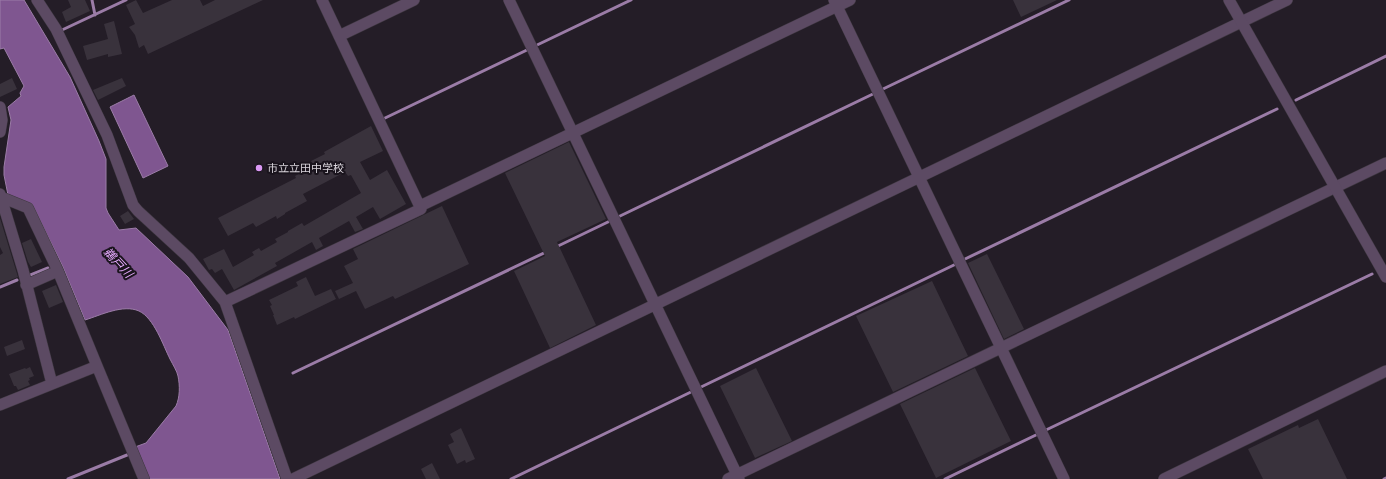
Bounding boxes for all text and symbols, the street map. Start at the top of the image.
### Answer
place label: 市立立田中学校 [267,162,344,175]
marker: 市立立田中学校 [254,163,264,173]
water label: 鵜戸川 [101,245,137,282]

